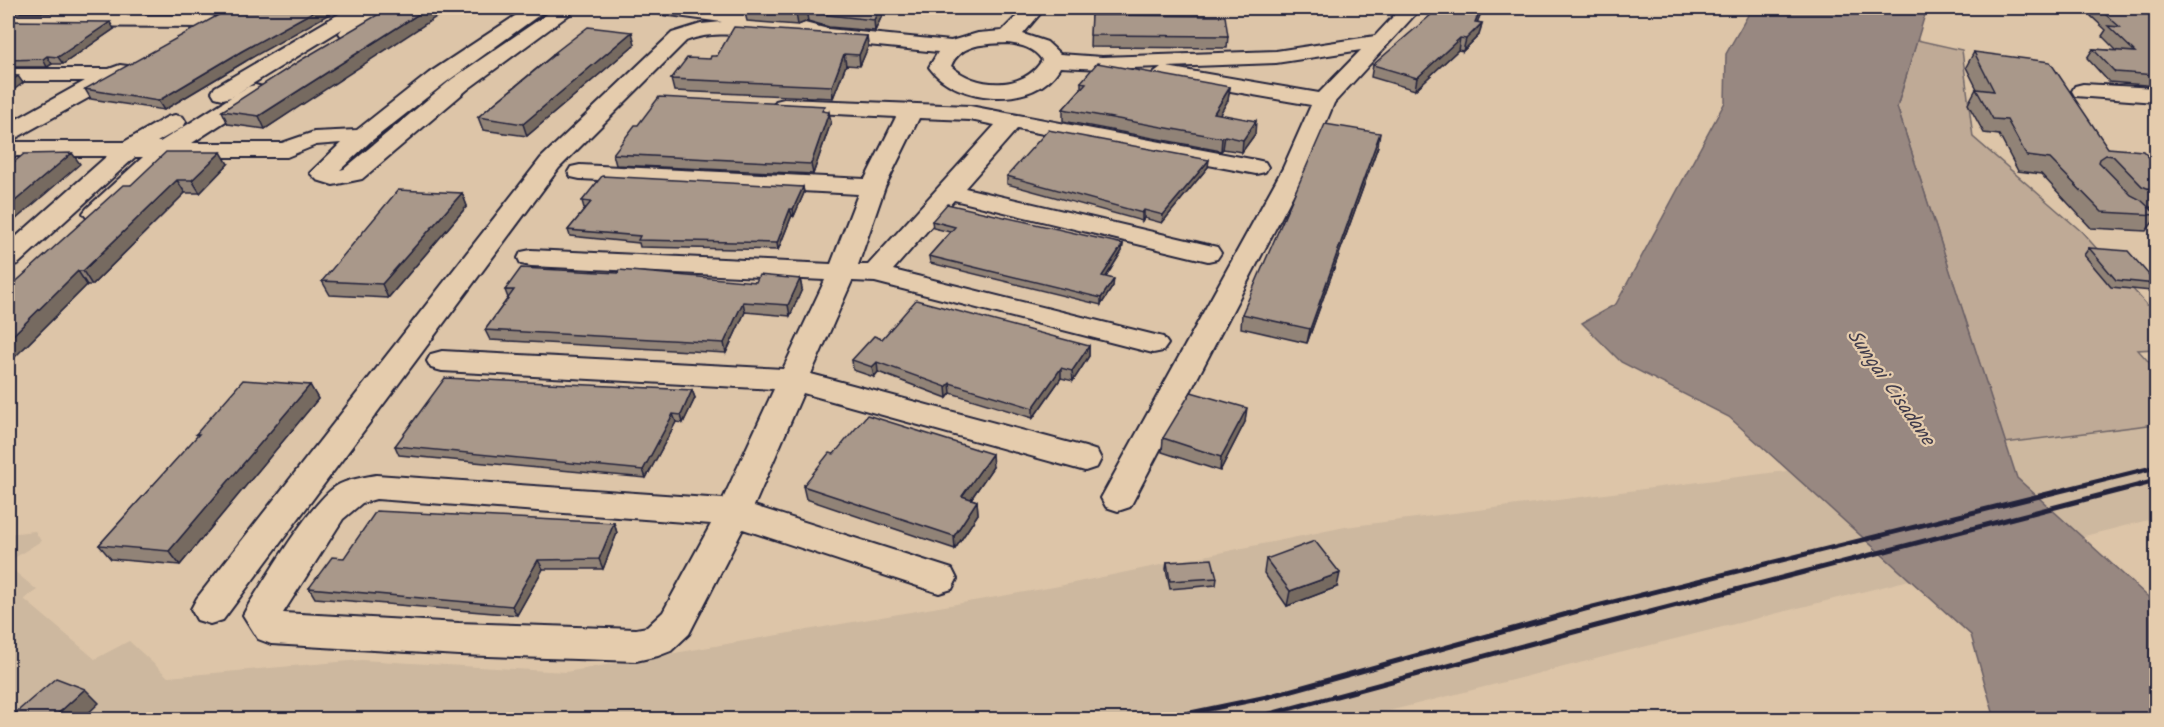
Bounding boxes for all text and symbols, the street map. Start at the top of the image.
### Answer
water label: Sungai Cisadane [1838,323,1943,455]

